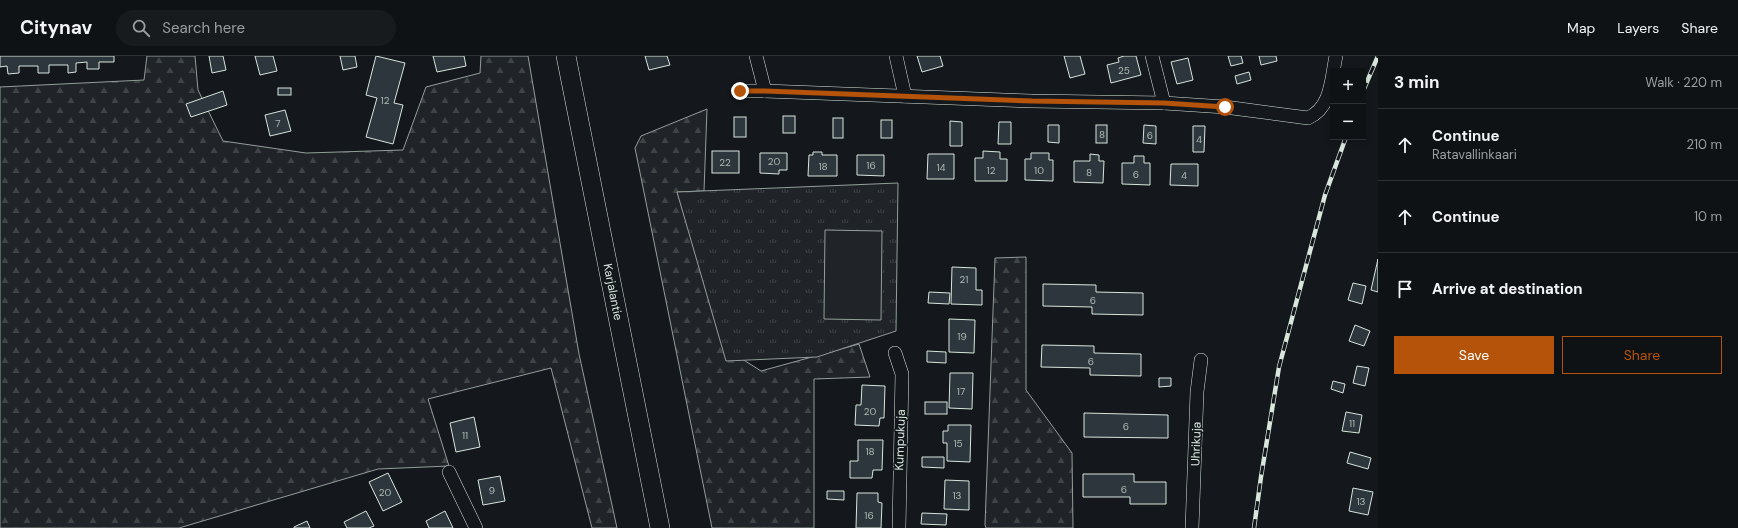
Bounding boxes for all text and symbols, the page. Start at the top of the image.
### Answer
search box [116,10,396,46]
text: Citynav [20,15,92,40]
icon: search [130,17,152,39]
text: Search here [162,18,245,38]
text: Map [1567,19,1595,37]
text: Layers [1617,19,1659,37]
text: Share [1681,19,1718,37]
house number: 25 [1118,64,1130,77]
map controls [1330,68,1366,140]
button: + [1330,68,1366,104]
text: 3 min [1394,71,1439,93]
text: Walk · 220 m [1645,74,1722,91]
route end [731,82,749,100]
house number: 12 [381,94,390,107]
route start [1216,98,1234,116]
button: − [1330,104,1366,140]
house number: 7 [275,117,281,130]
text: Continue [1432,126,1500,146]
house number: 8 [1099,128,1105,141]
house number: 6 [1147,129,1153,142]
house number: 4 [1196,133,1202,146]
icon: ahead [1394,134,1416,156]
text: 210 m [1687,136,1722,153]
text: Ratavallinkaari [1432,146,1517,163]
house number: 20 [768,155,780,168]
house number: 22 [719,156,731,169]
house number: 16 [866,159,876,172]
house number: 18 [818,160,828,173]
house number: 14 [936,161,946,174]
house number: 12 [987,164,996,177]
house number: 10 [1034,164,1044,177]
house number: 8 [1086,166,1092,179]
house number: 6 [1133,168,1139,181]
house number: 4 [1181,169,1187,182]
icon: ahead [1394,206,1416,228]
text: Continue [1432,207,1500,227]
text: 10 m [1694,208,1722,225]
street label: Karjalantie [600,262,626,322]
house number: 21 [960,273,968,286]
icon: arrive [1394,278,1416,300]
text: Arrive at destination [1432,279,1583,299]
house number: 6 [1090,294,1096,307]
house number: 19 [957,330,967,343]
button: Save [1394,336,1554,374]
button: Share [1562,336,1722,374]
house number: 6 [1088,355,1094,368]
house number: 17 [957,385,965,398]
house number: 20 [864,405,876,418]
street label: Kumpukuja [891,409,909,471]
house number: 11 [1349,417,1355,430]
house number: 6 [1123,420,1129,433]
street label: Uhrikuja [1187,422,1205,466]
house number: 11 [462,429,468,442]
house number: 15 [953,437,963,450]
house number: 18 [865,445,875,458]
house number: 6 [1121,483,1127,496]
house number: 9 [489,484,495,497]
house number: 20 [379,486,391,499]
house number: 13 [952,489,962,502]
house number: 13 [1356,495,1366,508]
house number: 16 [864,509,874,522]

